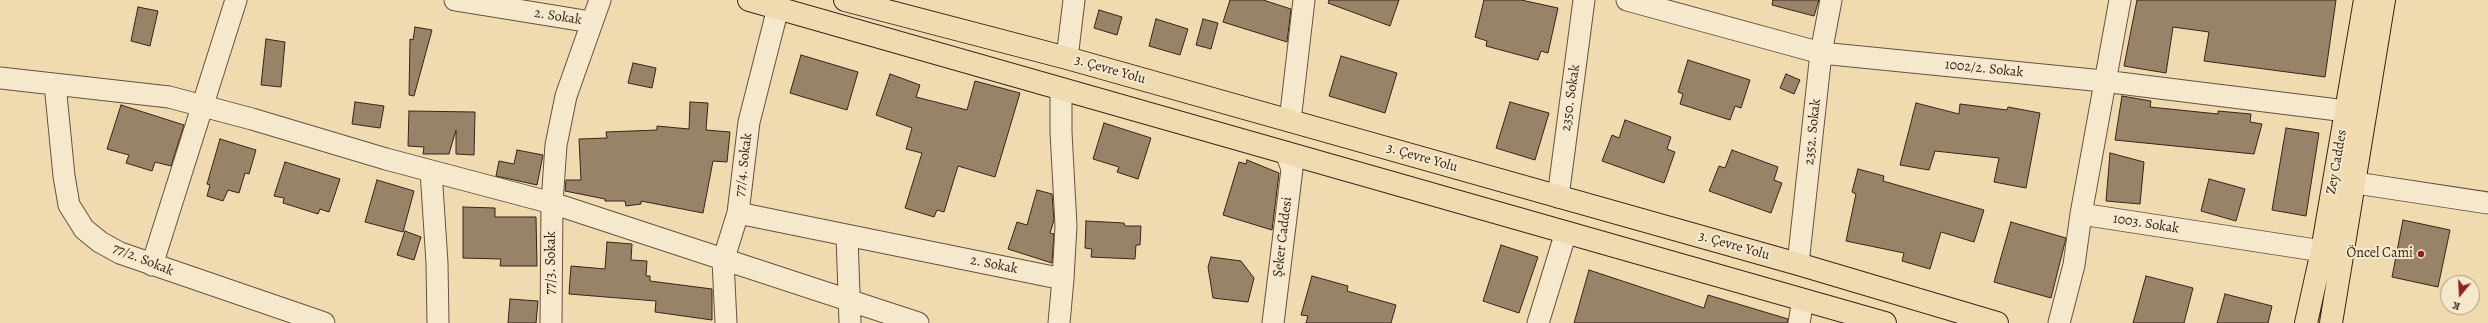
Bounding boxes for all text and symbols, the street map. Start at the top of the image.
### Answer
street label: 2. Sokak [533,5,583,29]
street label: 3. Çevre Yolu [1073,52,1147,88]
street label: 1002/2. Sokak [1944,57,2024,81]
street label: 2350. Sokak [1558,64,1584,132]
street label: 2352. Sokak [1801,98,1825,166]
street label: Zey Caddes [2323,128,2351,196]
street label: 77/4. Sokak [732,132,756,198]
street label: 3. Çevre Yolu [1385,140,1459,176]
street label: Şeker Caddesi [1270,196,1296,278]
street label: 1003. Sokak [2112,210,2180,238]
street label: 3. Çevre Yolu [1697,228,1771,264]
street label: 77/3. Sokak [544,231,560,295]
street label: 77/2. Sokak [110,240,176,280]
place label: Öncel Cami [2347,246,2413,262]
marker: Öncel Cami [2416,249,2426,259]
street label: 2. Sokak [969,252,1019,278]
north arrow [2440,275,2480,315]
text: K [2451,298,2462,314]

